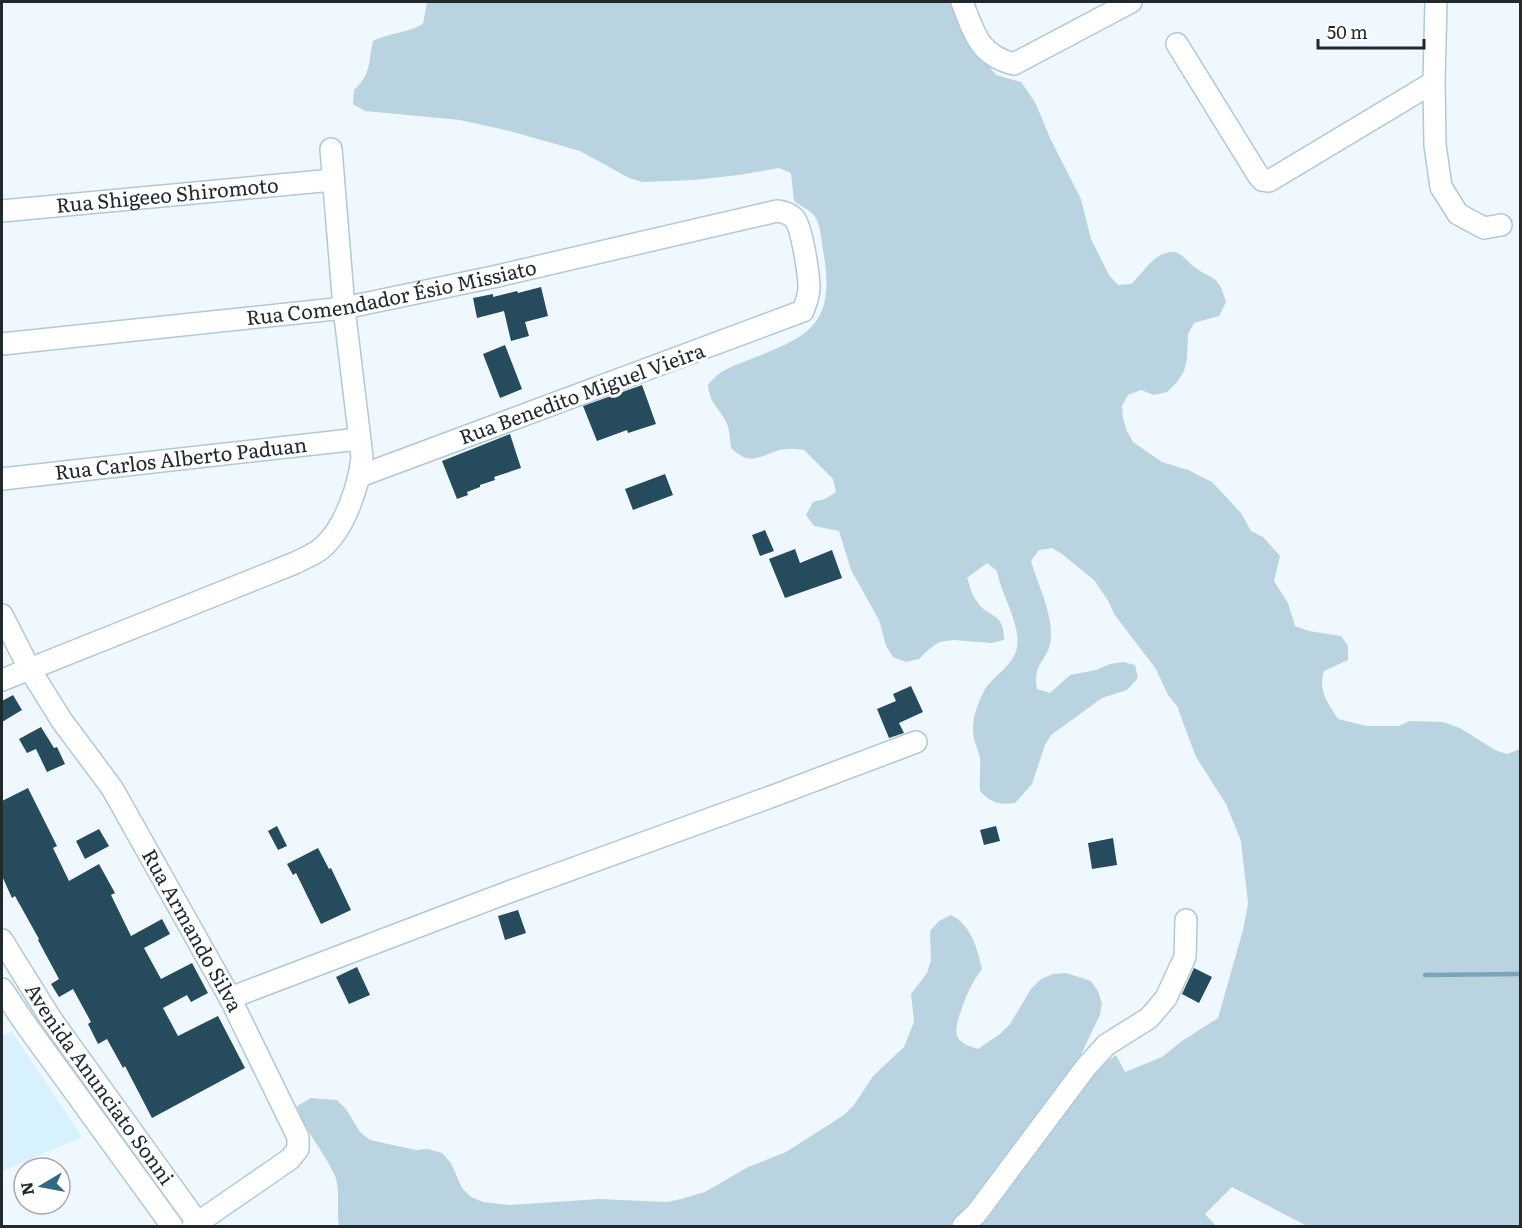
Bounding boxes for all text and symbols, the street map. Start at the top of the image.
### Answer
scale bar [1318,12,1424,50]
text: 50 m [1327,18,1368,45]
street label: Rua Shigeeo Shiromoto [54,168,280,219]
street label: Rua Comendador Ésio Missiato [245,250,539,331]
street label: Rua Benedito Miguel Vieira [454,334,709,451]
street label: Rua Carlos Alberto Paduan [53,428,308,486]
street label: Rua Armando Silva [136,843,252,1016]
street label: Avenida Anunciato Sonni [19,976,183,1191]
north arrow [12,1156,72,1216]
text: N [13,1180,39,1197]

